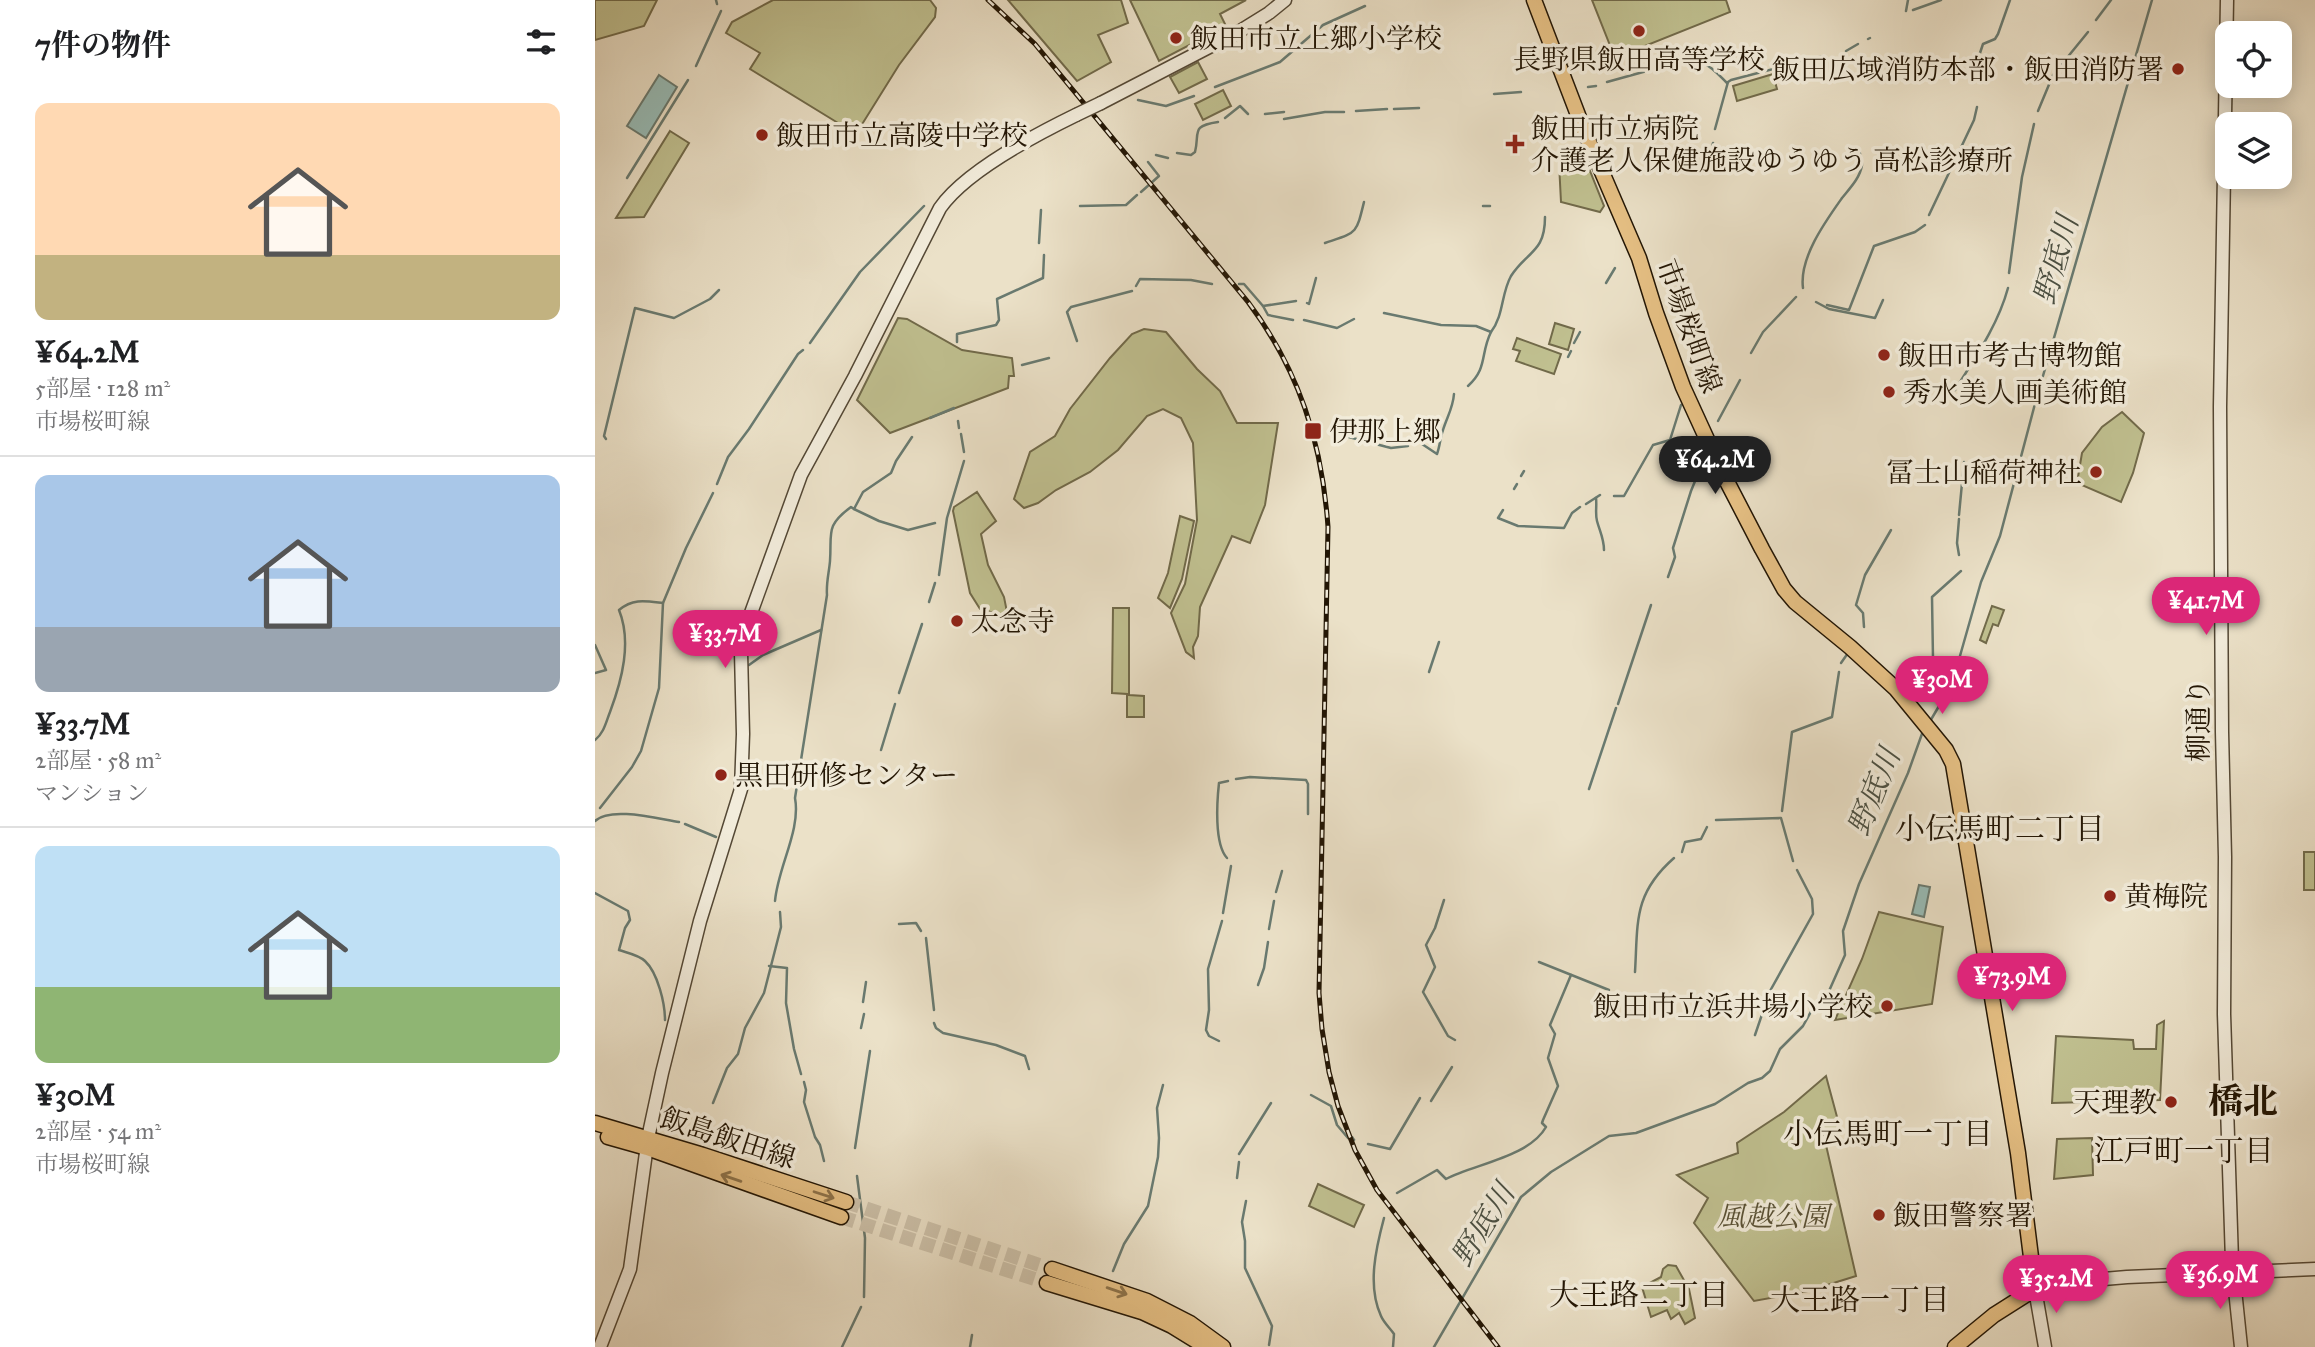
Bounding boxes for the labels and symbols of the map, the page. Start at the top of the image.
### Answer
place label: 飯田市立上郷小学校 [1190,21,1442,56]
marker: 長野県飯田高等学校 [1631,23,1647,39]
marker: 飯田市立上郷小学校 [1168,30,1184,46]
place label: 長野県飯田高等学校 [1513,42,1765,77]
place label: 飯田広域消防本部・飯田消防署 [1772,52,2164,87]
marker: 飯田広域消防本部・飯田消防署 [2170,61,2186,77]
place label: 飯田市立病院 介護老人保健施設ゆうゆう 高松診療所 [1531,111,2013,178]
place label: 飯田市立高陵中学校 [776,118,1028,153]
marker: 飯田市立高陵中学校 [754,127,770,143]
marker: 飯田市立病院 介護老人保健施設ゆうゆう 高松診療所 [1505,134,1525,154]
water label: 野底川 [2026,209,2087,308]
street label: 市場桜町線 [1649,254,1729,398]
place label: 飯田市考古博物館 [1898,338,2122,373]
marker: 飯田市考古博物館 [1876,347,1892,363]
place label: 秀水美人画美術館 [1903,375,2127,410]
marker: 秀水美人画美術館 [1881,384,1897,400]
place label: 伊那上郷 [1329,414,1441,449]
marker: 伊那上郷 [1303,421,1323,441]
pin: ¥64.2M [1658,436,1772,496]
place label: 冨士山稲荷神社 [1886,455,2082,490]
marker: 冨士山稲荷神社 [2088,464,2104,480]
pin: ¥41.7M [2149,578,2263,637]
place label: 太念寺 [971,604,1055,639]
pin: ¥33.7M [668,610,782,670]
marker: 太念寺 [949,613,965,629]
pin: ¥30M [1901,656,1983,716]
street label: 柳通り [2181,678,2216,762]
water label: 野底川 [1840,741,1909,840]
place label: 黒田研修センター [735,758,958,793]
marker: 黒田研修センター [713,767,729,783]
district label: 小伝馬町二丁目 [1895,811,2105,847]
place label: 黄梅院 [2124,879,2208,914]
marker: 黄梅院 [2102,888,2118,904]
pin: ¥73.9M [1955,954,2069,1013]
place label: 飯田市立浜井場小学校 [1593,989,1873,1024]
marker: 飯田市立浜井場小学校 [1879,998,1895,1014]
district label: 橋北 [2208,1080,2278,1123]
place label: 天理教 [2073,1085,2157,1120]
marker: 天理教 [2163,1094,2179,1110]
street label: 飯島飯田線 [656,1100,800,1176]
district label: 小伝馬町一丁目 [1783,1116,1993,1152]
district label: 江戸町一丁目 [2094,1133,2274,1169]
one-way arrow [720,1171,742,1183]
water label: 野底川 [1444,1175,1524,1273]
one-way arrow [812,1190,834,1202]
place label: 飯田警察署 [1893,1198,2033,1233]
park label: 風越公園 [1717,1199,1833,1234]
marker: 飯田警察署 [1871,1207,1887,1223]
pin: ¥36.9M [2163,1252,2277,1311]
pin: ¥35.2M [1999,1256,2113,1315]
district label: 大王路二丁目 [1549,1277,1729,1313]
district label: 大王路一丁目 [1770,1282,1950,1318]
one-way arrow [1106,1285,1128,1298]

